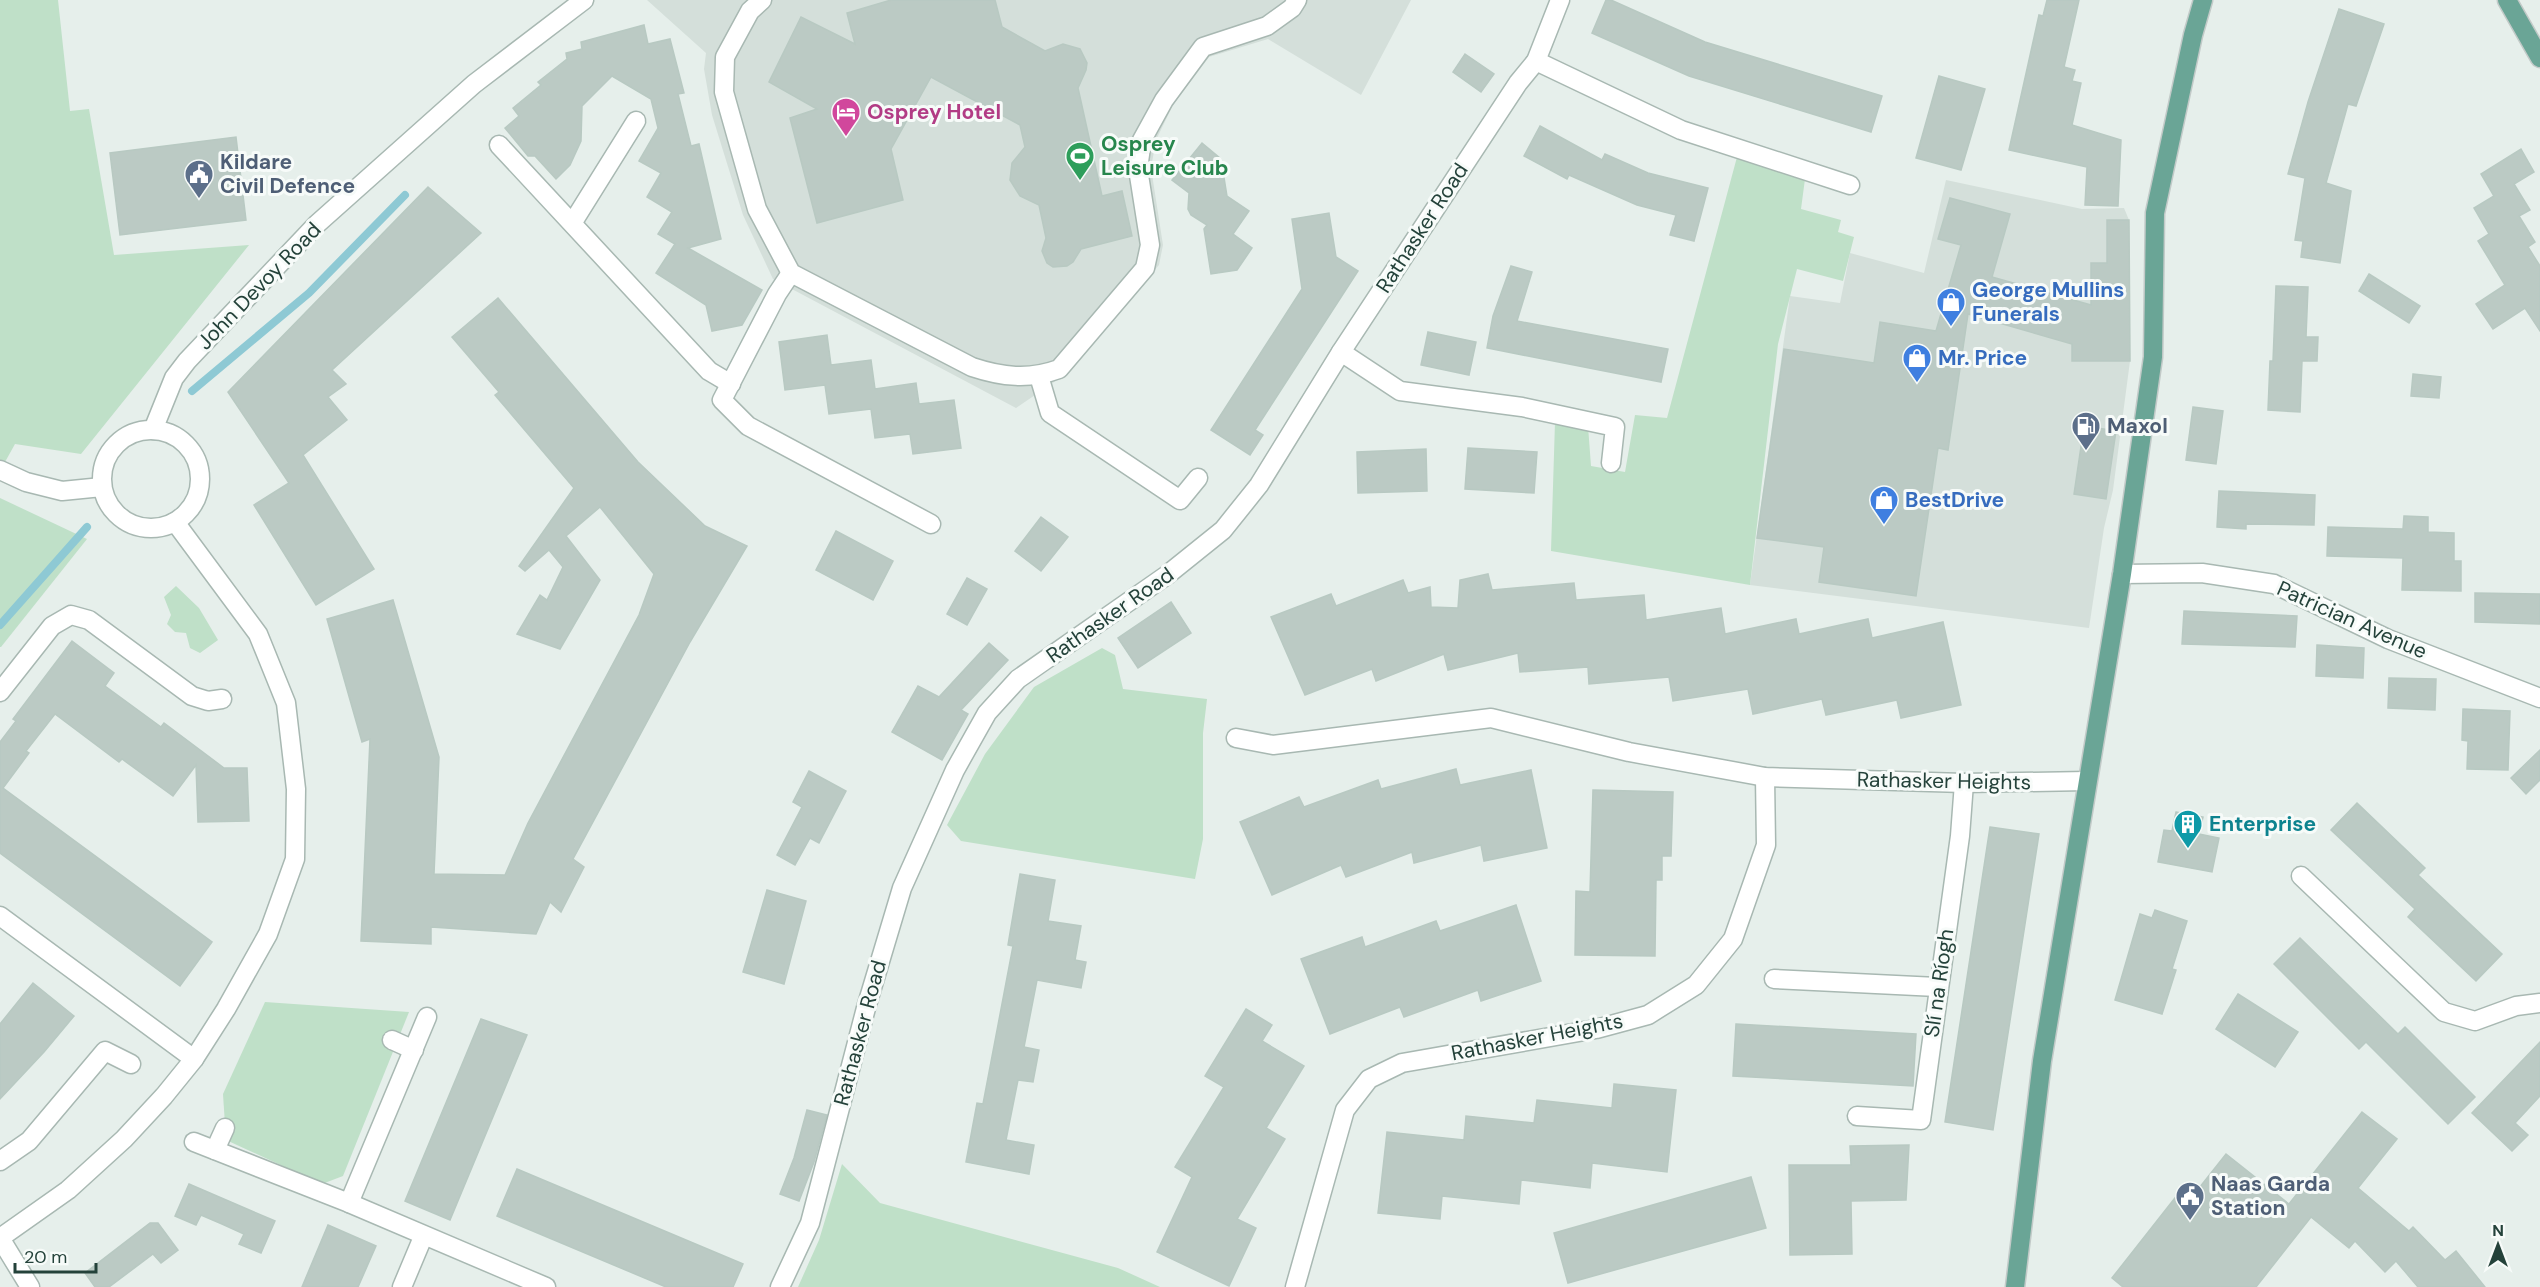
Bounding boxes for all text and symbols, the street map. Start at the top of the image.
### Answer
hotel icon: Osprey Hotel [830,96,862,138]
place label: Osprey Hotel [867,98,1001,126]
place label: Osprey Leisure Club [1101,130,1229,182]
sports icon: Osprey Leisure Club [1064,140,1096,182]
place label: Kildare Civil Defence [220,148,355,200]
public building icon: Kildare Civil Defence [183,158,215,200]
street label: Rathasker Road [1370,158,1474,298]
street label: John Devoy Road [191,216,327,356]
place label: George Mullins Funerals [1972,276,2124,328]
shop icon: George Mullins Funerals [1935,286,1967,328]
shop icon: Mr. Price [1901,342,1933,384]
place label: Mr. Price [1938,344,2027,372]
fuel station icon: Maxol [2070,410,2102,452]
place label: Maxol [2107,412,2168,440]
shop icon: BestDrive [1868,484,1900,526]
place label: BestDrive [1905,486,2004,514]
street label: Rathasker Road [1041,561,1179,669]
street label: Patrician Avenue [2273,574,2431,666]
street label: Rathasker Heights [1857,765,2031,797]
building icon: Enterprise [2172,808,2204,850]
place label: Enterprise [2209,810,2316,838]
street label: Slí na Ríogh [1918,927,1960,1039]
street label: Rathasker Road [827,957,893,1109]
street label: Rathasker Heights [1449,1007,1625,1067]
place label: Naas Garda Station [2211,1170,2330,1222]
public building icon: Naas Garda Station [2174,1180,2206,1222]
north arrow [2468,1215,2528,1275]
text: N [2492,1220,2504,1241]
scale bar [15,1236,96,1274]
text: 20 m [24,1245,67,1269]

